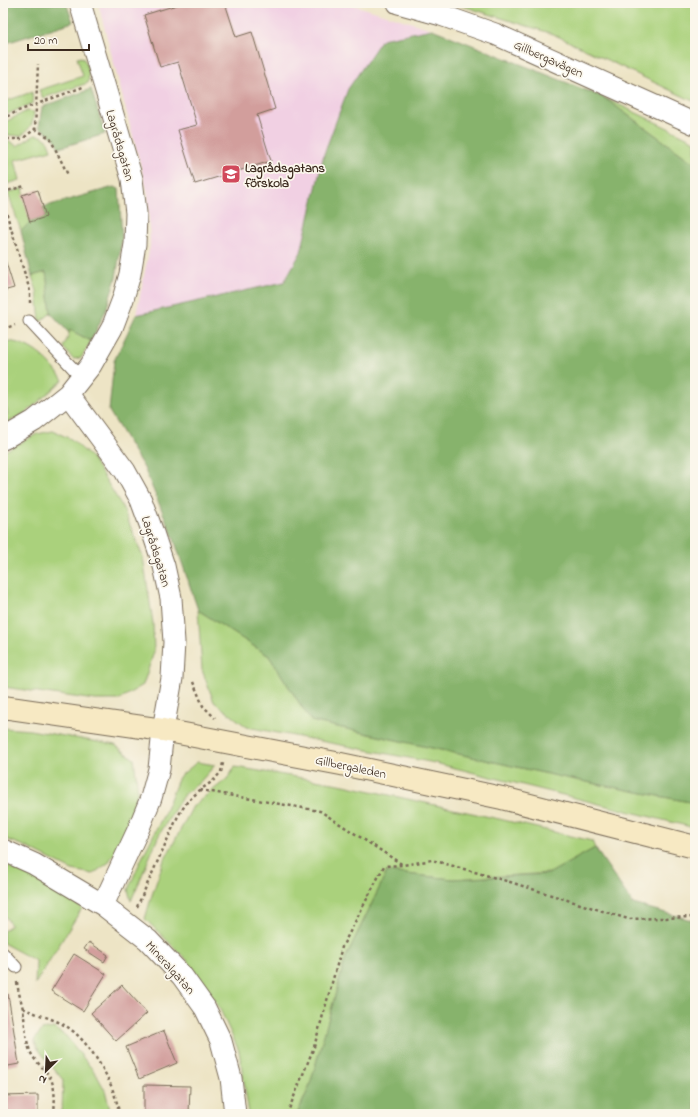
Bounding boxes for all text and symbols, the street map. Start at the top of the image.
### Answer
scale bar [28,26,89,52]
text: 20 m [34,32,57,50]
street label: Gillbergavägen [510,36,586,84]
street label: Lagrådsgatan [99,108,139,184]
place label: Lagrådsgatans förskola [244,159,325,193]
school or university icon: Lagrådsgatans förskola [220,163,242,185]
street label: Lagrådsgatan [135,514,175,590]
street label: Gillbergaleden [313,751,388,785]
street label: Mineralgatan [140,937,199,1000]
north arrow [26,1051,66,1091]
text: N [36,1070,49,1088]

